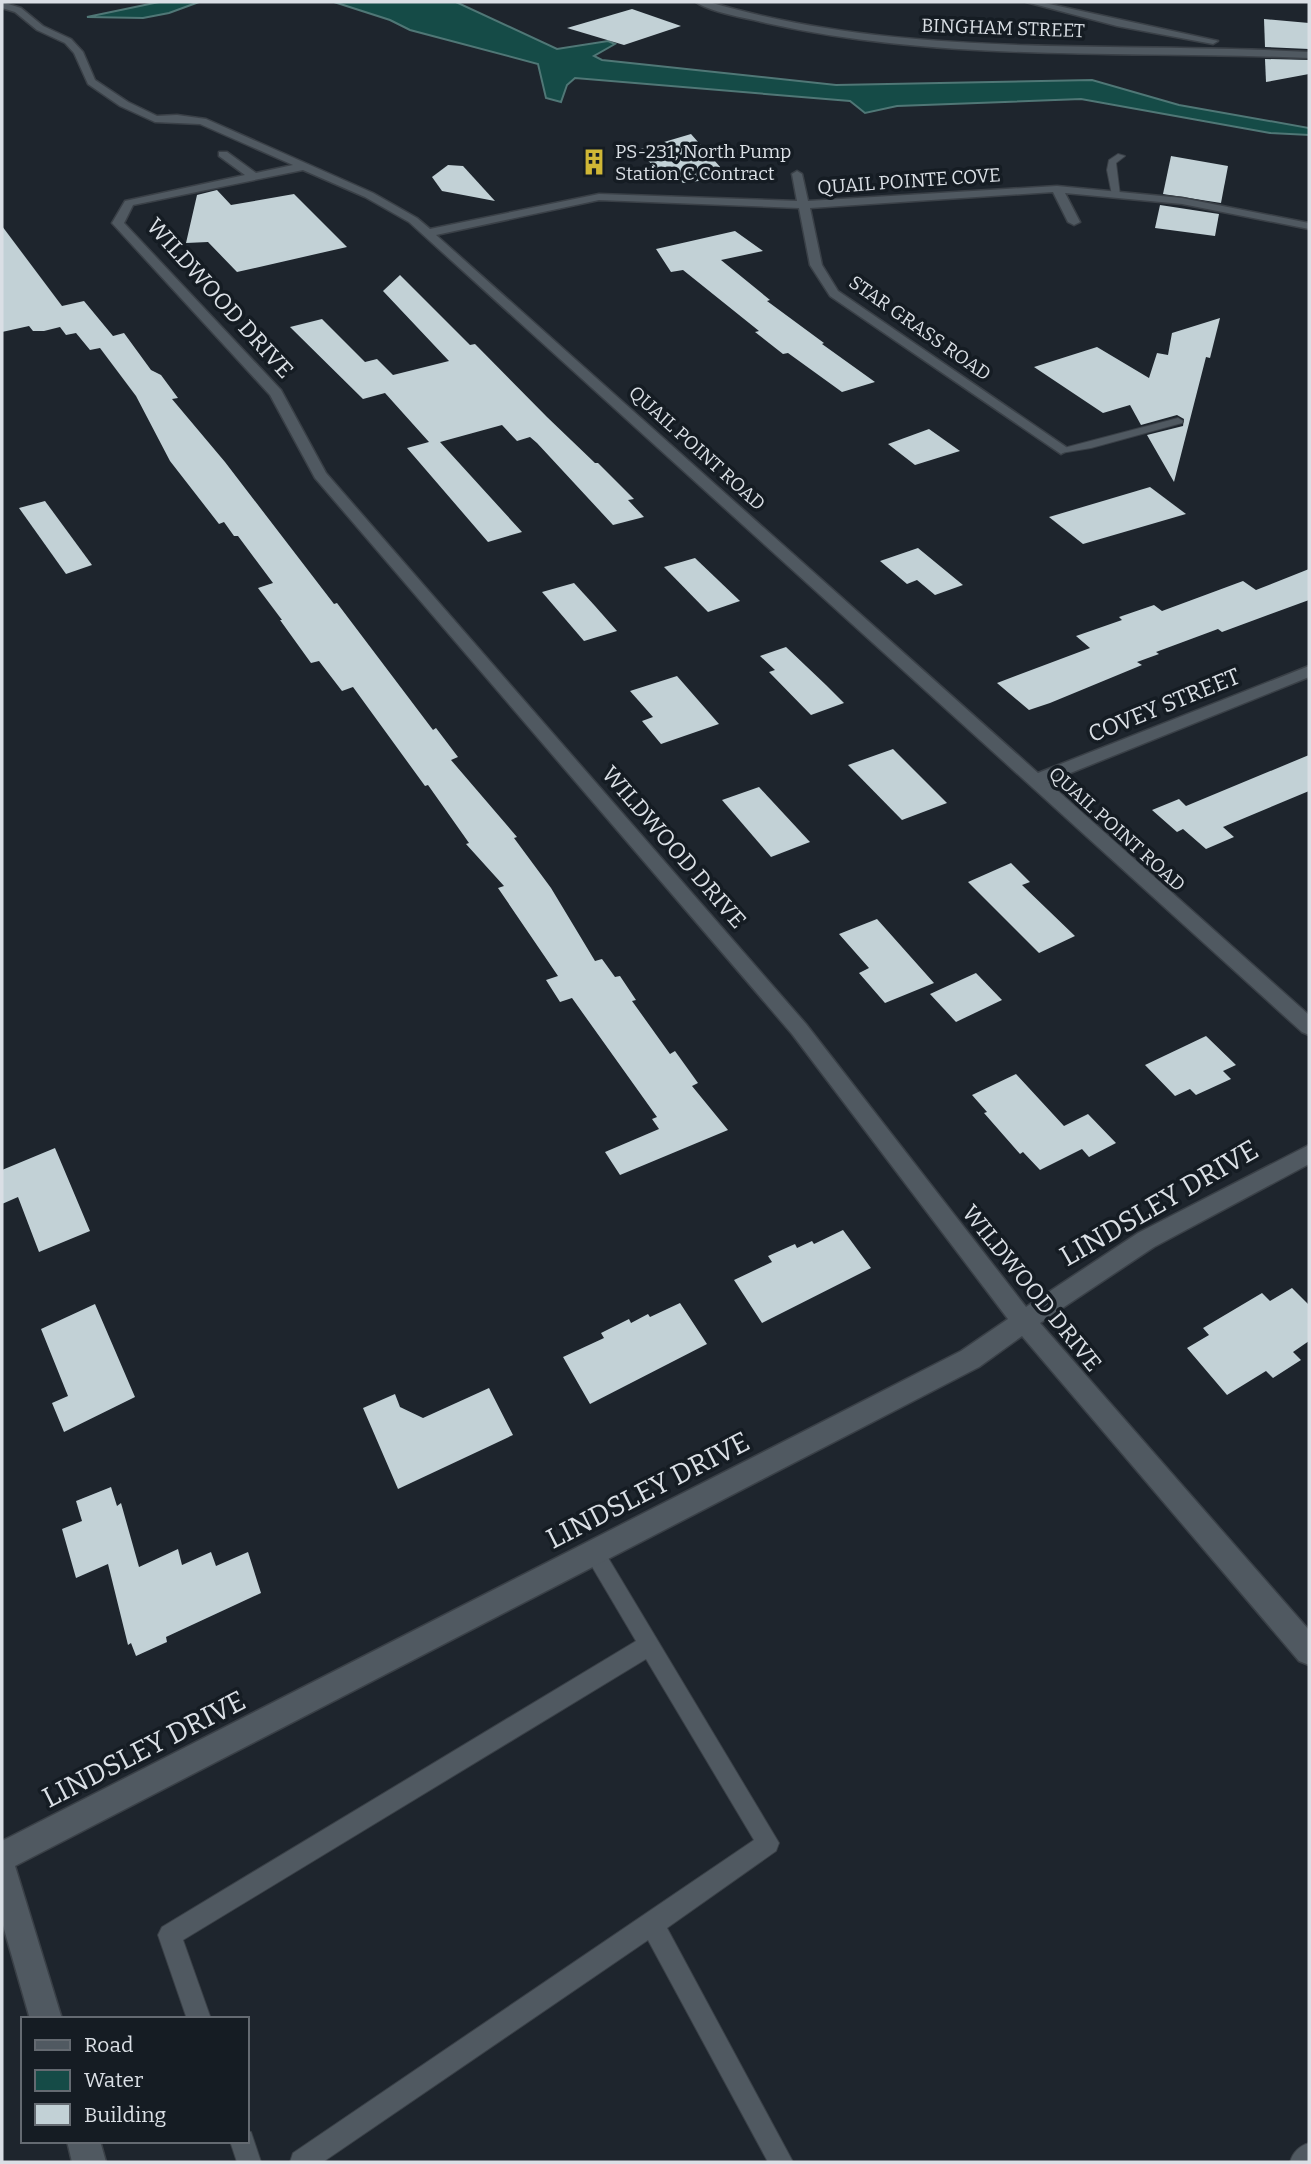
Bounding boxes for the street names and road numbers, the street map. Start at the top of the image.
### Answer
street label: BINGHAM STREET [921,14,1085,42]
street label: QUAIL POINTE COVE [817,163,1001,199]
street label: WILDWOOD DRIVE [141,212,299,384]
street label: STAR GRASS ROAD [845,270,995,386]
street label: QUAIL POINT ROAD [624,381,770,515]
street label: COVEY STREET [1084,662,1244,748]
street label: WILDWOOD DRIVE [596,760,752,934]
street label: QUAIL POINT ROAD [1044,762,1190,896]
street label: LINDSLEY DRIVE [1054,1133,1264,1273]
street label: WILDWOOD DRIVE [956,1199,1108,1377]
street label: LINDSLEY DRIVE [541,1425,755,1555]
street label: LINDSLEY DRIVE [37,1684,251,1814]

